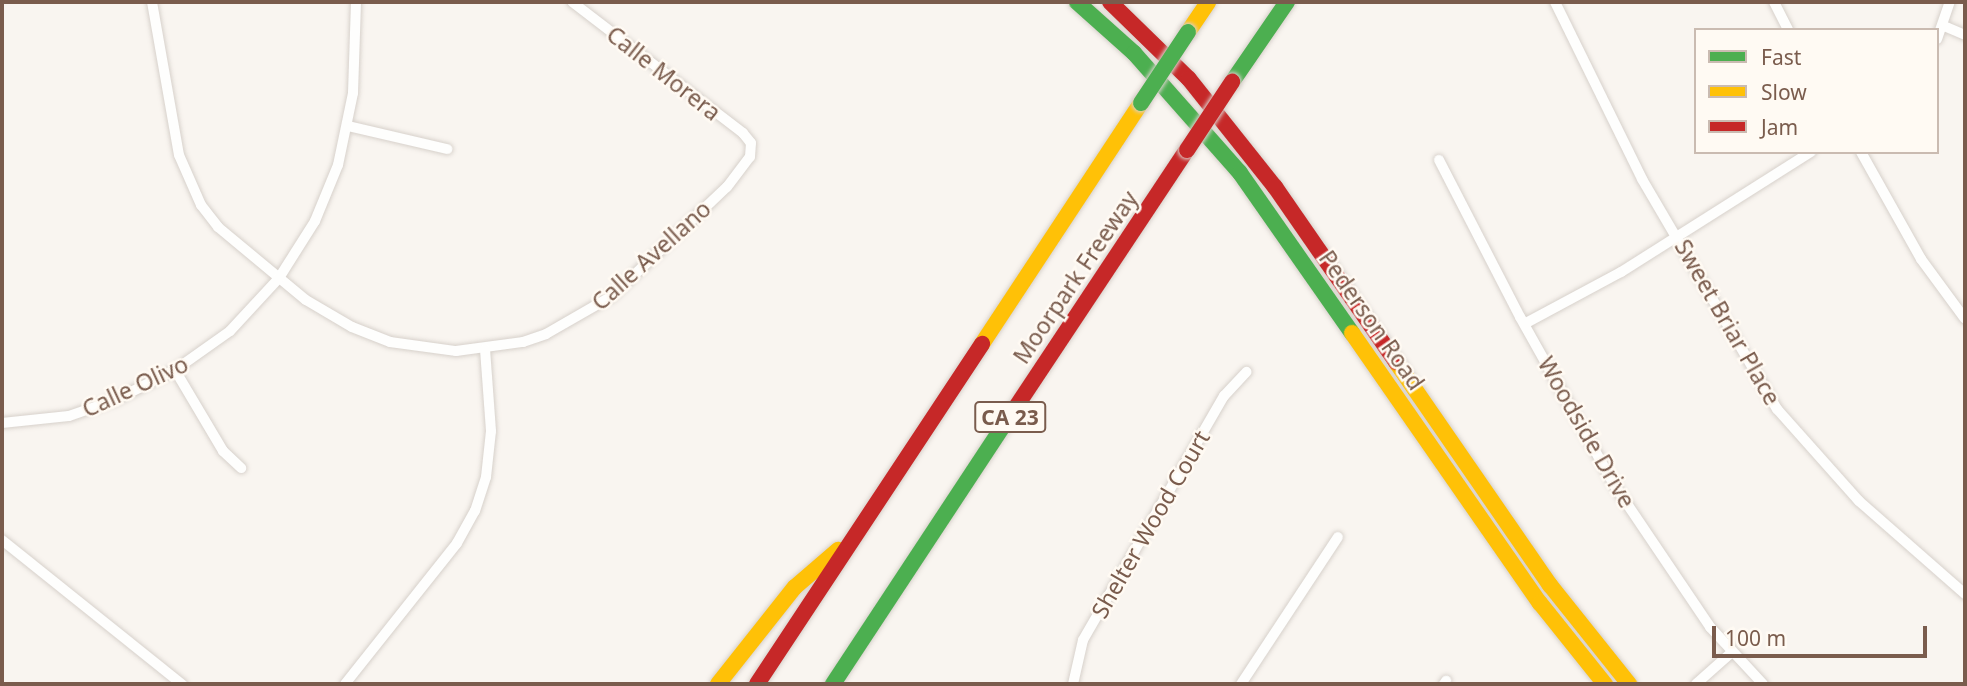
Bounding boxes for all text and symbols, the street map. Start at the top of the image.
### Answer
street label: Calle Morera [602,20,726,126]
legend [1694,28,1939,154]
text: Fast [1761,43,1801,71]
text: Slow [1761,78,1807,106]
text: Jam [1761,113,1798,141]
street label: Moorpark Freeway [1007,185,1143,369]
street label: Calle Avellano [586,194,716,316]
street label: Sweet Briar Place [1669,234,1787,410]
street label: Pederson Road [1314,245,1430,395]
street label: Calle Olivo [78,349,192,423]
street label: Woodside Drive [1533,352,1641,512]
road number: CA 23 [973,400,1047,434]
street label: Shelter Wood Court [1085,425,1215,623]
scale bar [1715,612,1930,656]
text: 100 m [1725,624,1786,652]

